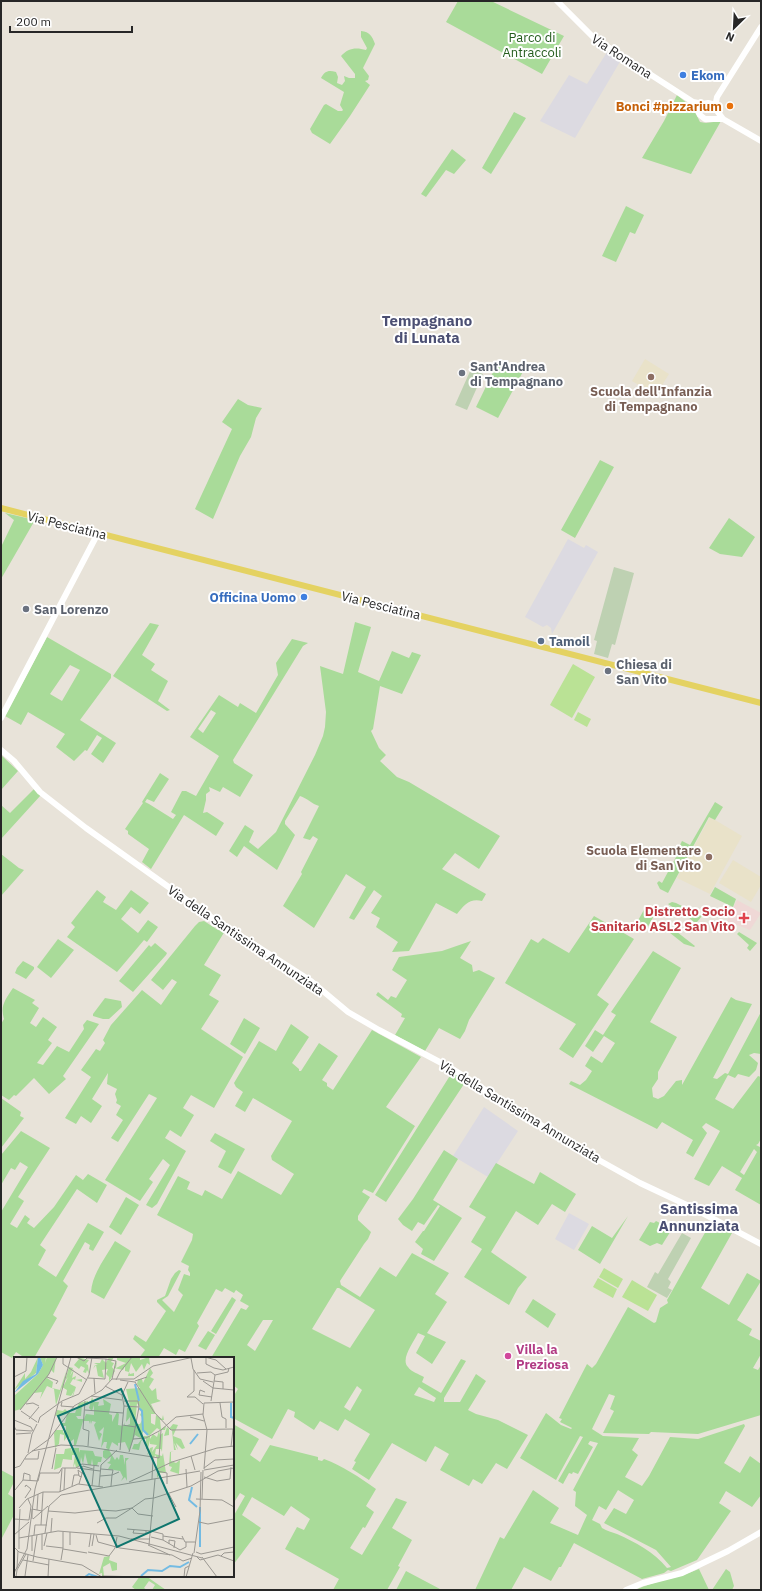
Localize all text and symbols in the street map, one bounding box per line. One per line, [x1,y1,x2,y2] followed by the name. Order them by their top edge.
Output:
[10,8,132,34] scale bar
[714,8,754,48] north arrow
[16,14,51,29] text: 200 m
[503,29,561,61] park label: Parco di Antraccoli
[723,29,736,45] text: N
[588,30,655,82] street label: Via Romana
[691,67,725,84] place label: Ekom
[678,70,688,80] marker: Ekom
[616,98,722,115] place label: Bonci #pizzarium
[725,101,735,111] marker: Bonci #pizzarium
[382,311,472,347] district label: Tempagnano di Lunata
[470,358,563,390] place label: Sant'Andrea di Tempagnano
[457,368,467,378] marker: Sant'Andrea di Tempagnano
[646,372,656,382] marker: Scuola dell'Infanzia di Tempagnano
[590,383,712,415] place label: Scuola dell'Infanzia di Tempagnano
[25,507,108,544] street label: Via Pesciatina
[339,587,422,624] street label: Via Pesciatina
[210,589,296,606] place label: Officina Uomo
[299,592,309,602] marker: Officina Uomo
[34,601,109,618] place label: San Lorenzo
[21,604,31,614] marker: San Lorenzo
[549,633,590,650] place label: Tamoil
[536,636,546,646] marker: Tamoil
[616,656,672,688] place label: Chiesa di San Vito
[603,666,613,676] marker: Chiesa di San Vito
[586,842,701,874] place label: Scuola Elementare di San Vito
[704,852,714,862] marker: Scuola Elementare di San Vito
[164,882,327,999] street label: Via della Santissima Annunziata
[591,903,735,935] place label: Distretto Socio Sanitario ASL2 San Vito
[738,912,750,924] marker: Distretto Socio Sanitario ASL2 San Vito
[436,1056,604,1166] street label: Via della Santissima Annunziata
[659,1199,740,1235] district label: Santissima Annunziata
[516,1341,569,1373] place label: Villa la Preziosa
[503,1351,513,1361] marker: Villa la Preziosa
[14,1357,234,1577] inset map

